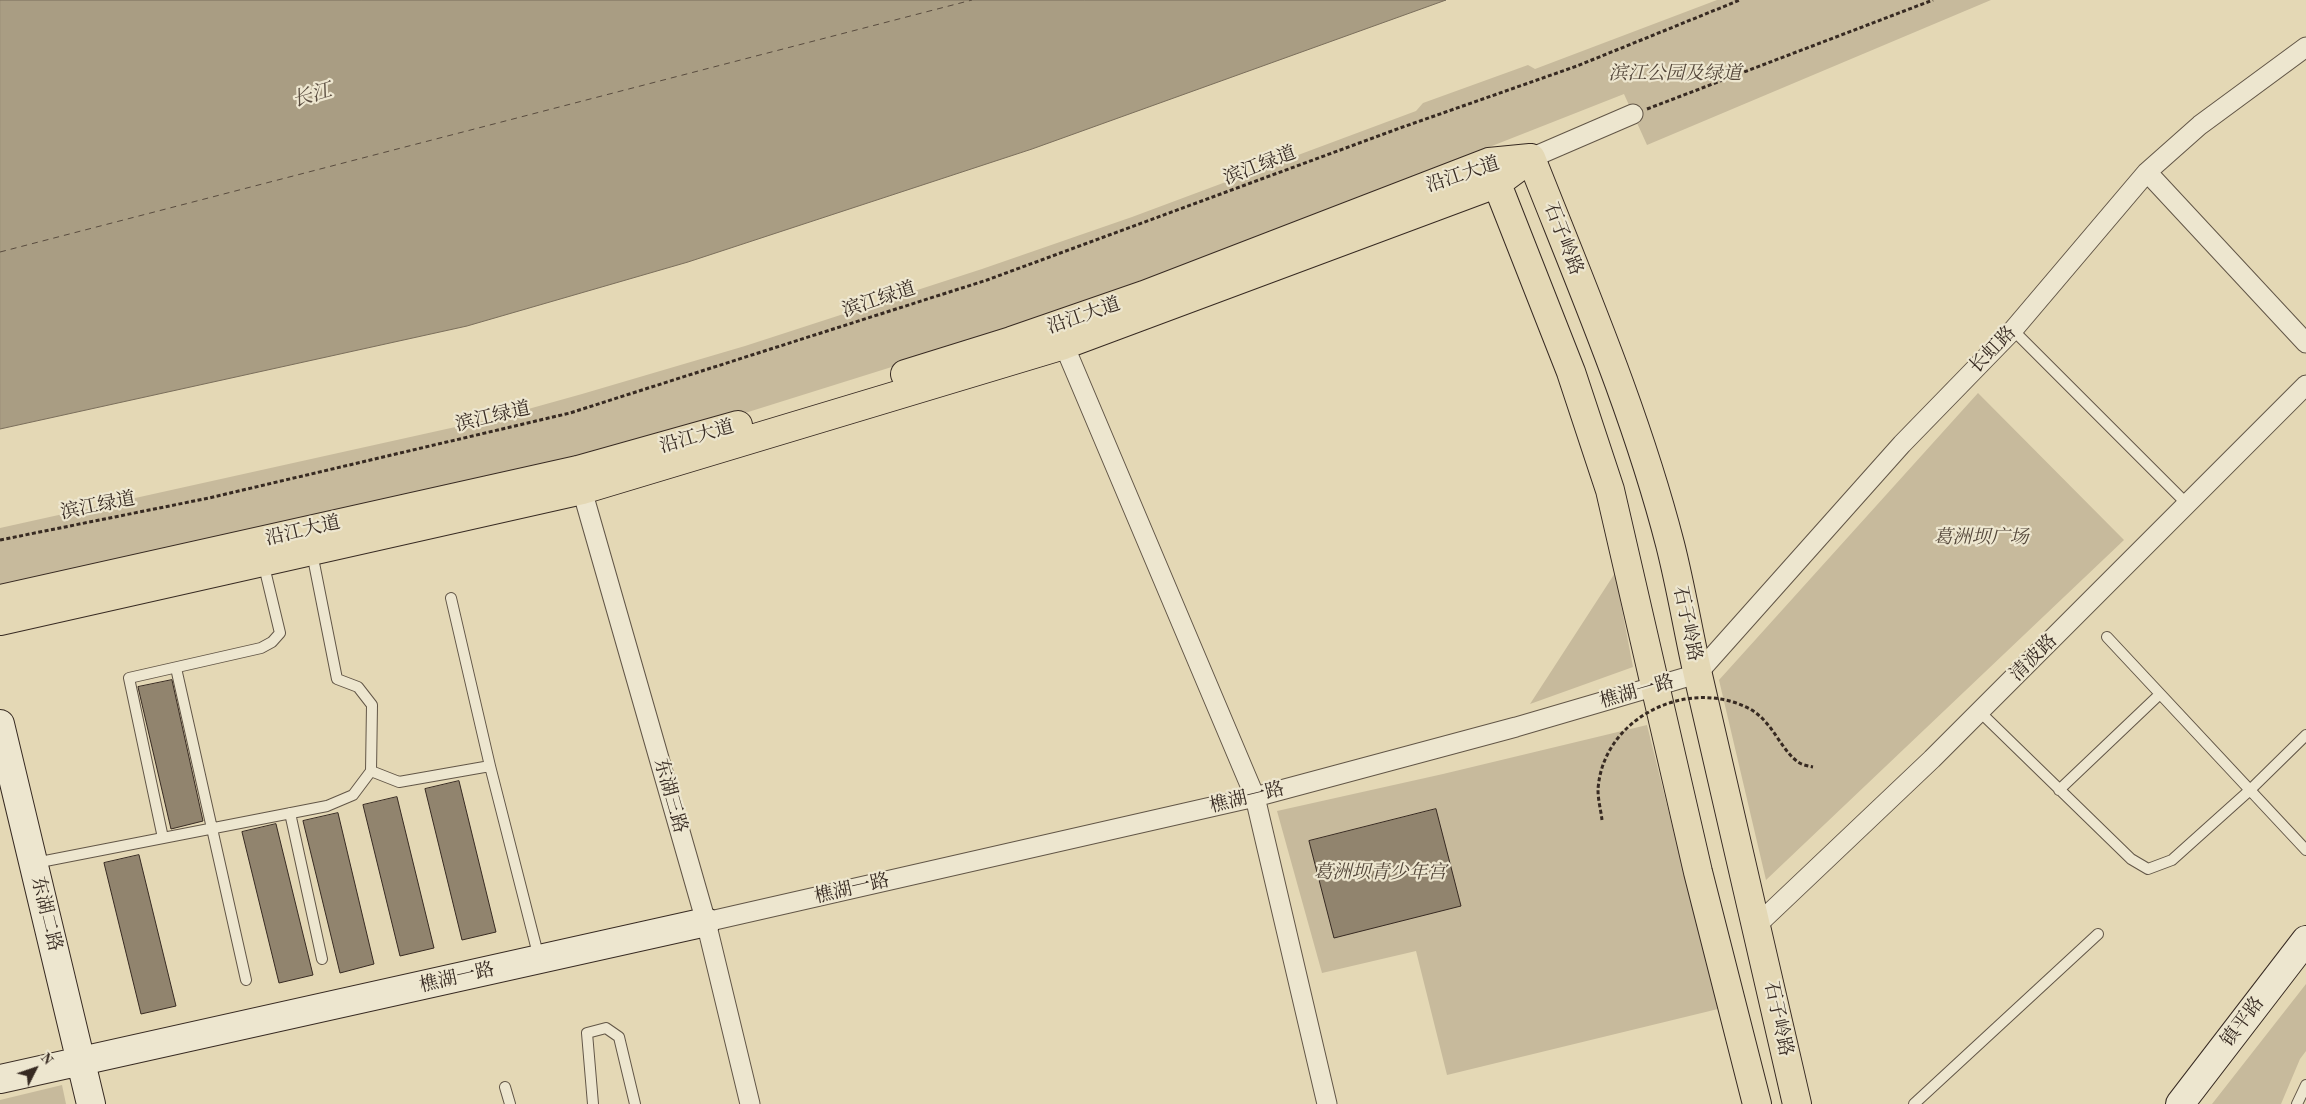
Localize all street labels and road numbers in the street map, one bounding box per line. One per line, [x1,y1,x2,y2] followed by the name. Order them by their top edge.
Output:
[1220,142,1300,190] street label: 滨江绿道
[1423,152,1503,198] street label: 沿江大道
[1539,199,1587,279] street label: 石子岭路
[839,277,919,323] street label: 滨江绿道
[1044,293,1124,339] street label: 沿江大道
[1965,322,2021,378] street label: 长虹路
[453,397,533,437] street label: 滨江绿道
[657,416,737,458] street label: 沿江大道
[59,488,137,524] street label: 滨江绿道
[263,511,343,551] street label: 沿江大道
[1668,584,1706,664] street label: 石子岭路
[2006,630,2062,686] street label: 清波路
[1597,671,1677,713] street label: 樵湖一路
[649,756,691,836] street label: 东湖三路
[1207,778,1287,818] street label: 樵湖一路
[812,869,892,909] street label: 樵湖一路
[26,874,66,954] street label: 东湖二路
[417,958,497,998] street label: 樵湖一路
[1759,979,1797,1059] street label: 石子岭路
[2217,992,2269,1052] street label: 镇平路

